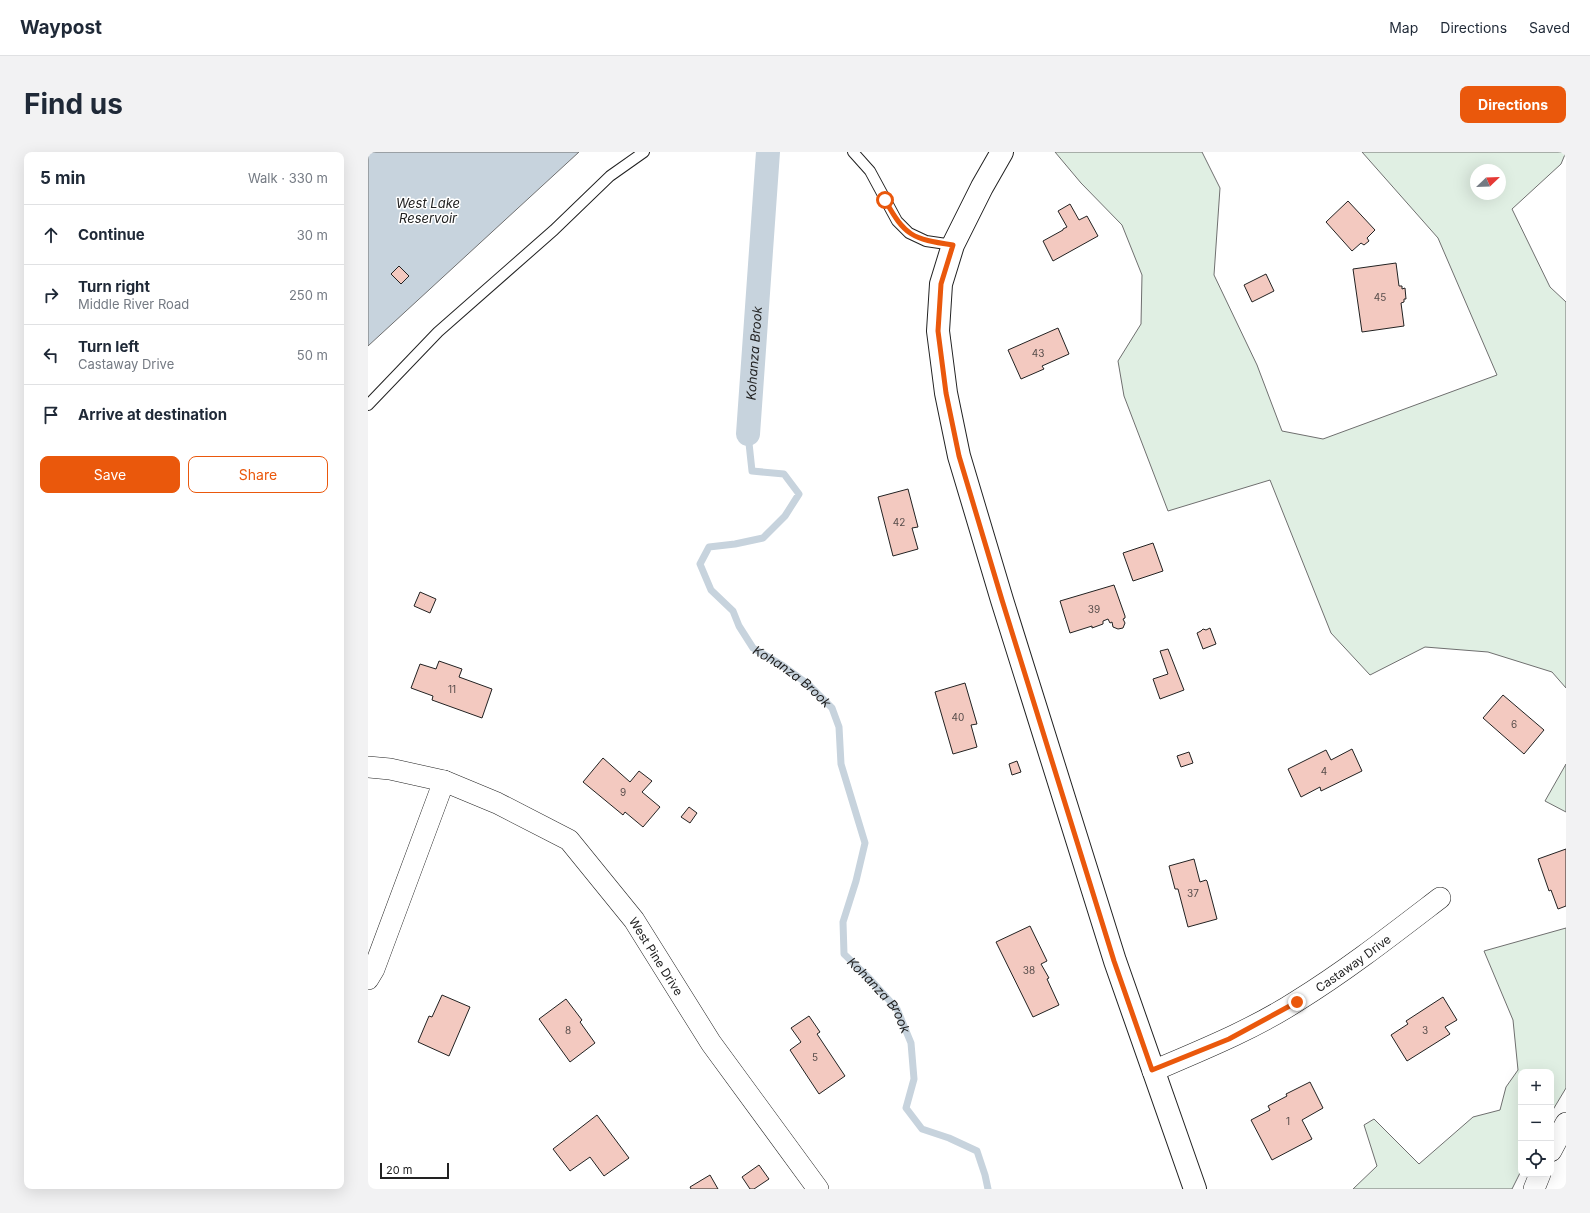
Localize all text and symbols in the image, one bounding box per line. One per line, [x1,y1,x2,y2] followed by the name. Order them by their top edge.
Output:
[20,16,102,39] text: Waypost
[1389,19,1418,36] text: Map
[1440,19,1507,36] text: Directions
[1529,19,1570,36] text: Saved
[1460,86,1566,123] button: Directions
[24,87,123,121] text: Find us
[1470,164,1506,200] north arrow
[40,168,86,188] text: 5 min
[248,170,328,186] text: Walk · 330 m
[876,191,894,209] route start
[396,195,460,226] water label: West Lake Reservoir
[40,224,62,246] icon: ahead
[78,225,145,244] text: Continue
[297,227,328,243] text: 30 m
[78,277,150,296] text: Turn right
[40,284,62,306] icon: right
[289,287,328,303] text: 250 m
[1374,291,1386,303] house number: 45
[78,296,189,312] text: Middle River Road
[742,305,765,401] water label: Kohanza Brook
[78,337,139,356] text: Turn left
[40,344,62,366] icon: left
[297,347,328,363] text: 50 m
[1032,347,1044,359] house number: 43
[78,356,174,372] text: Castaway Drive
[40,404,62,426] icon: arrive
[78,405,227,424] text: Arrive at destination
[40,456,180,493] button: Save
[188,456,328,493] button: Share
[893,516,905,528] house number: 42
[1088,603,1100,615] house number: 39
[750,642,835,711] water label: Kohanza Brook
[448,683,456,695] house number: 11
[952,711,964,723] house number: 40
[1511,718,1517,730] house number: 6
[1321,765,1327,777] house number: 4
[620,786,626,798] house number: 9
[1187,887,1199,899] house number: 37
[626,914,687,998] street label: West Pine Drive
[1312,931,1393,995] street label: Castaway Drive
[844,954,914,1036] water label: Kohanza Brook
[1023,964,1035,976] house number: 38
[1288,993,1306,1011] route end
[565,1024,571,1036] house number: 8
[1422,1024,1428,1036] house number: 3
[812,1051,818,1063] house number: 5
[1518,1069,1554,1177] map controls
[1518,1069,1554,1105] button: +
[1518,1105,1554,1141] button: −
[1286,1115,1290,1127] house number: 1
[1518,1141,1554,1177] button: locate
[380,1161,449,1180] scale bar
[386,1163,412,1177] text: 20 m

